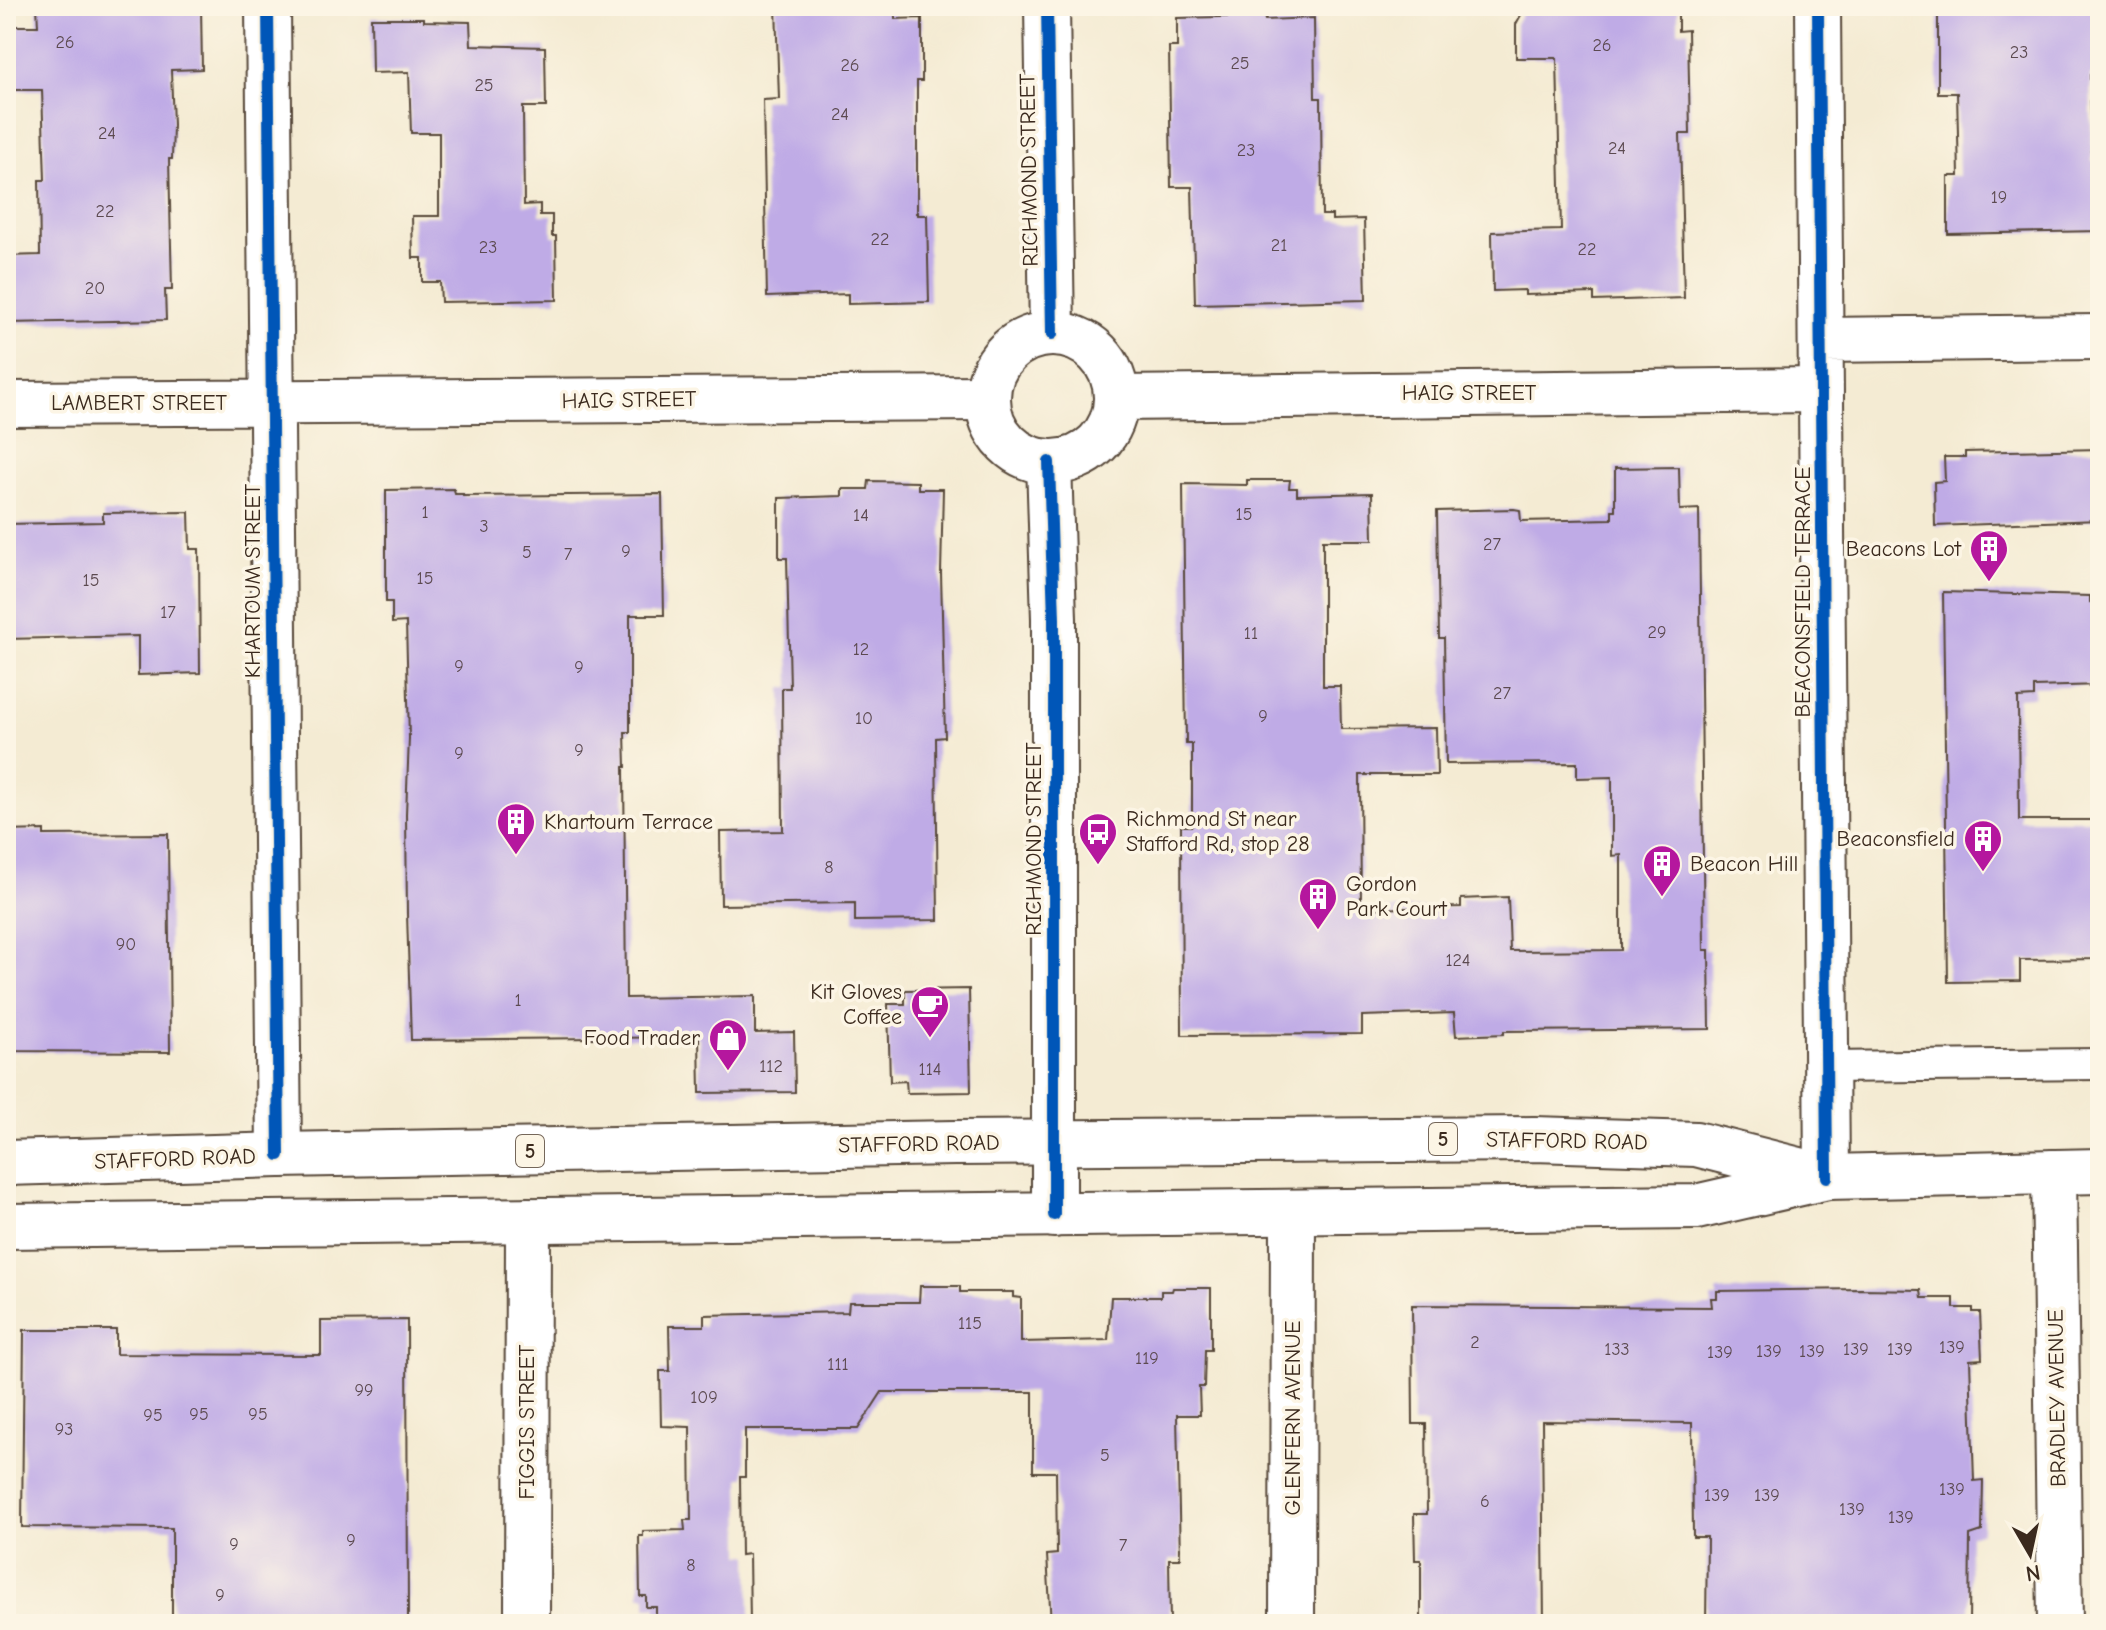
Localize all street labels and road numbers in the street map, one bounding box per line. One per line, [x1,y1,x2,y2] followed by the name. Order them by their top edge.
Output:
[1014,73,1044,267] street label: RICHMOND STREET
[1402,380,1537,406] street label: HAIG STREET
[562,386,697,414] street label: HAIG STREET
[51,390,227,416] street label: LAMBERT STREET
[1790,466,1816,718] street label: BEACONSFIELD TERRACE
[240,483,266,678] street label: KHARTOUM STREET
[1021,742,1047,936] street label: RICHMOND STREET
[1429,1123,1457,1155] road number: 5
[1486,1127,1648,1155] street label: STAFFORD ROAD
[838,1130,1000,1158] street label: STAFFORD ROAD
[516,1135,544,1167] road number: 5
[94,1143,256,1175] street label: STAFFORD ROAD
[2042,1309,2072,1487] street label: BRADLEY AVENUE
[1280,1320,1306,1516] street label: GLENFERN AVENUE
[514,1344,540,1500] street label: FIGGIS STREET

